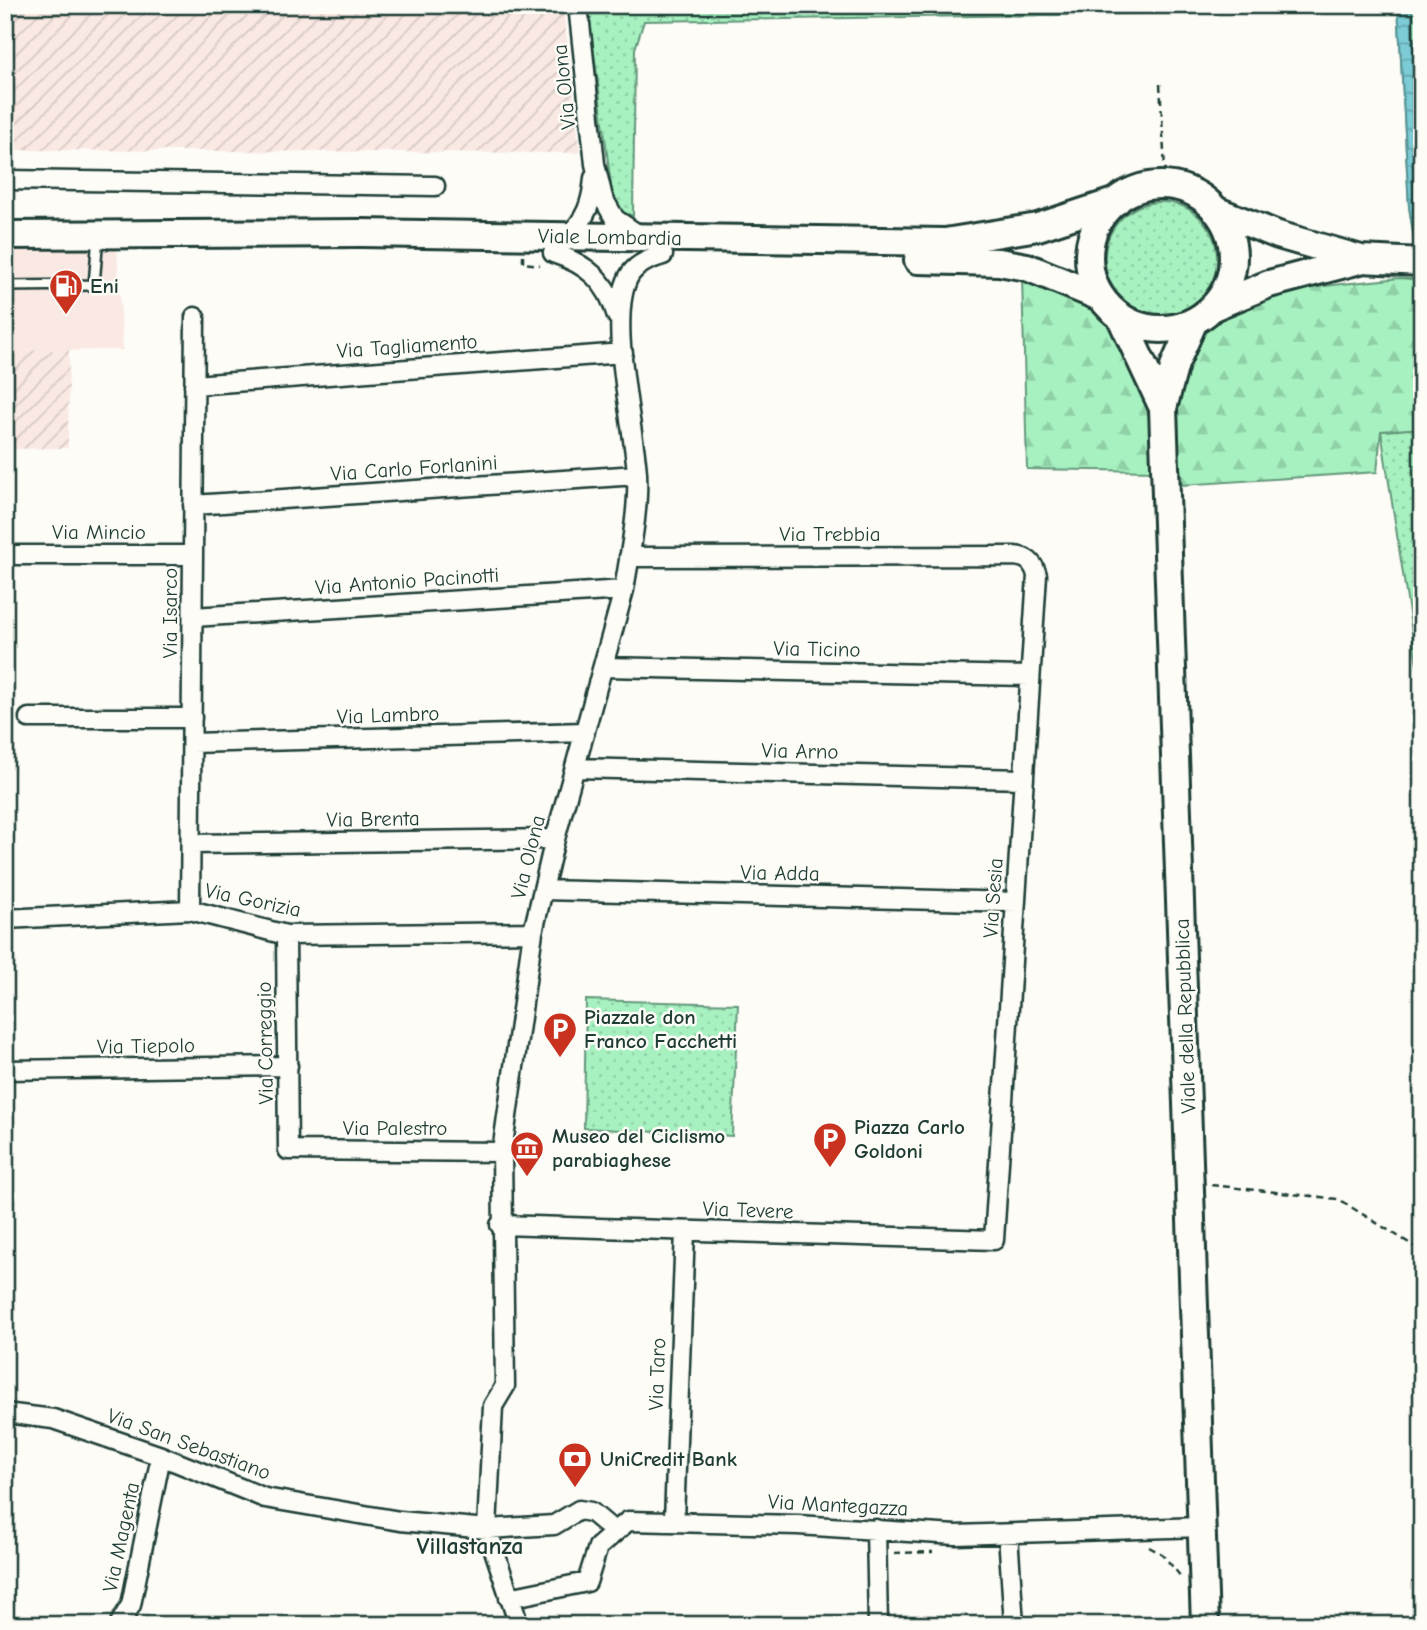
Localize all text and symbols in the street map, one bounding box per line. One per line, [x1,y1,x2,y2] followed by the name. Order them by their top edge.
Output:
[548,43,580,131] street label: Via Olona
[538,224,682,250] street label: Viale Lombardia
[47,267,85,316] fuel station icon: Eni
[90,274,119,298] place label: Eni
[336,329,478,363] street label: Via Tagliamento
[330,450,498,486] street label: Via Carlo Forlanini
[52,520,146,544] street label: Via Mincio
[779,522,881,546] street label: Via Trebbia
[314,563,500,599] street label: Via Antonio Pacinotti
[158,568,182,658] street label: Via Isarco
[773,636,861,662] street label: Via Ticino
[336,701,440,729] street label: Via Lambro
[761,738,839,764] street label: Via Arno
[326,806,420,832] street label: Via Brenta
[506,813,550,901] street label: Via Olona
[978,857,1008,939] street label: Via Sesia
[740,860,820,886] street label: Via Adda
[203,878,303,922] street label: Via Gorizia
[1170,918,1200,1114] street label: Viale della Repubblica
[252,981,278,1105] street label: Via Correggio
[584,1005,737,1053] place label: Piazzale don Franco Facchetti
[541,1010,579,1059] parking icon: Piazzale don Franco Facchetti
[97,1033,195,1059] street label: Via Tiepolo
[854,1115,965,1163] place label: Piazza Carlo Goldoni
[343,1116,447,1140] street label: Via Palestro
[811,1120,849,1169] parking icon: Piazza Carlo Goldoni
[552,1124,725,1172] place label: Museo del Ciclismo parabiaghese
[508,1129,546,1178] museum icon: Museo del Ciclismo parabiaghese
[702,1196,794,1224] street label: Via Tevere
[644,1337,670,1411] street label: Via Taro
[104,1403,274,1485] street label: Via San Sebastiano
[556,1440,594,1489] bank icon: UniCredit Bank
[600,1447,738,1471] place label: UniCredit Bank
[98,1480,144,1594] street label: Via Magenta
[767,1489,909,1521] street label: Via Mantegazza
[416,1532,524,1560] district label: Villastanza

